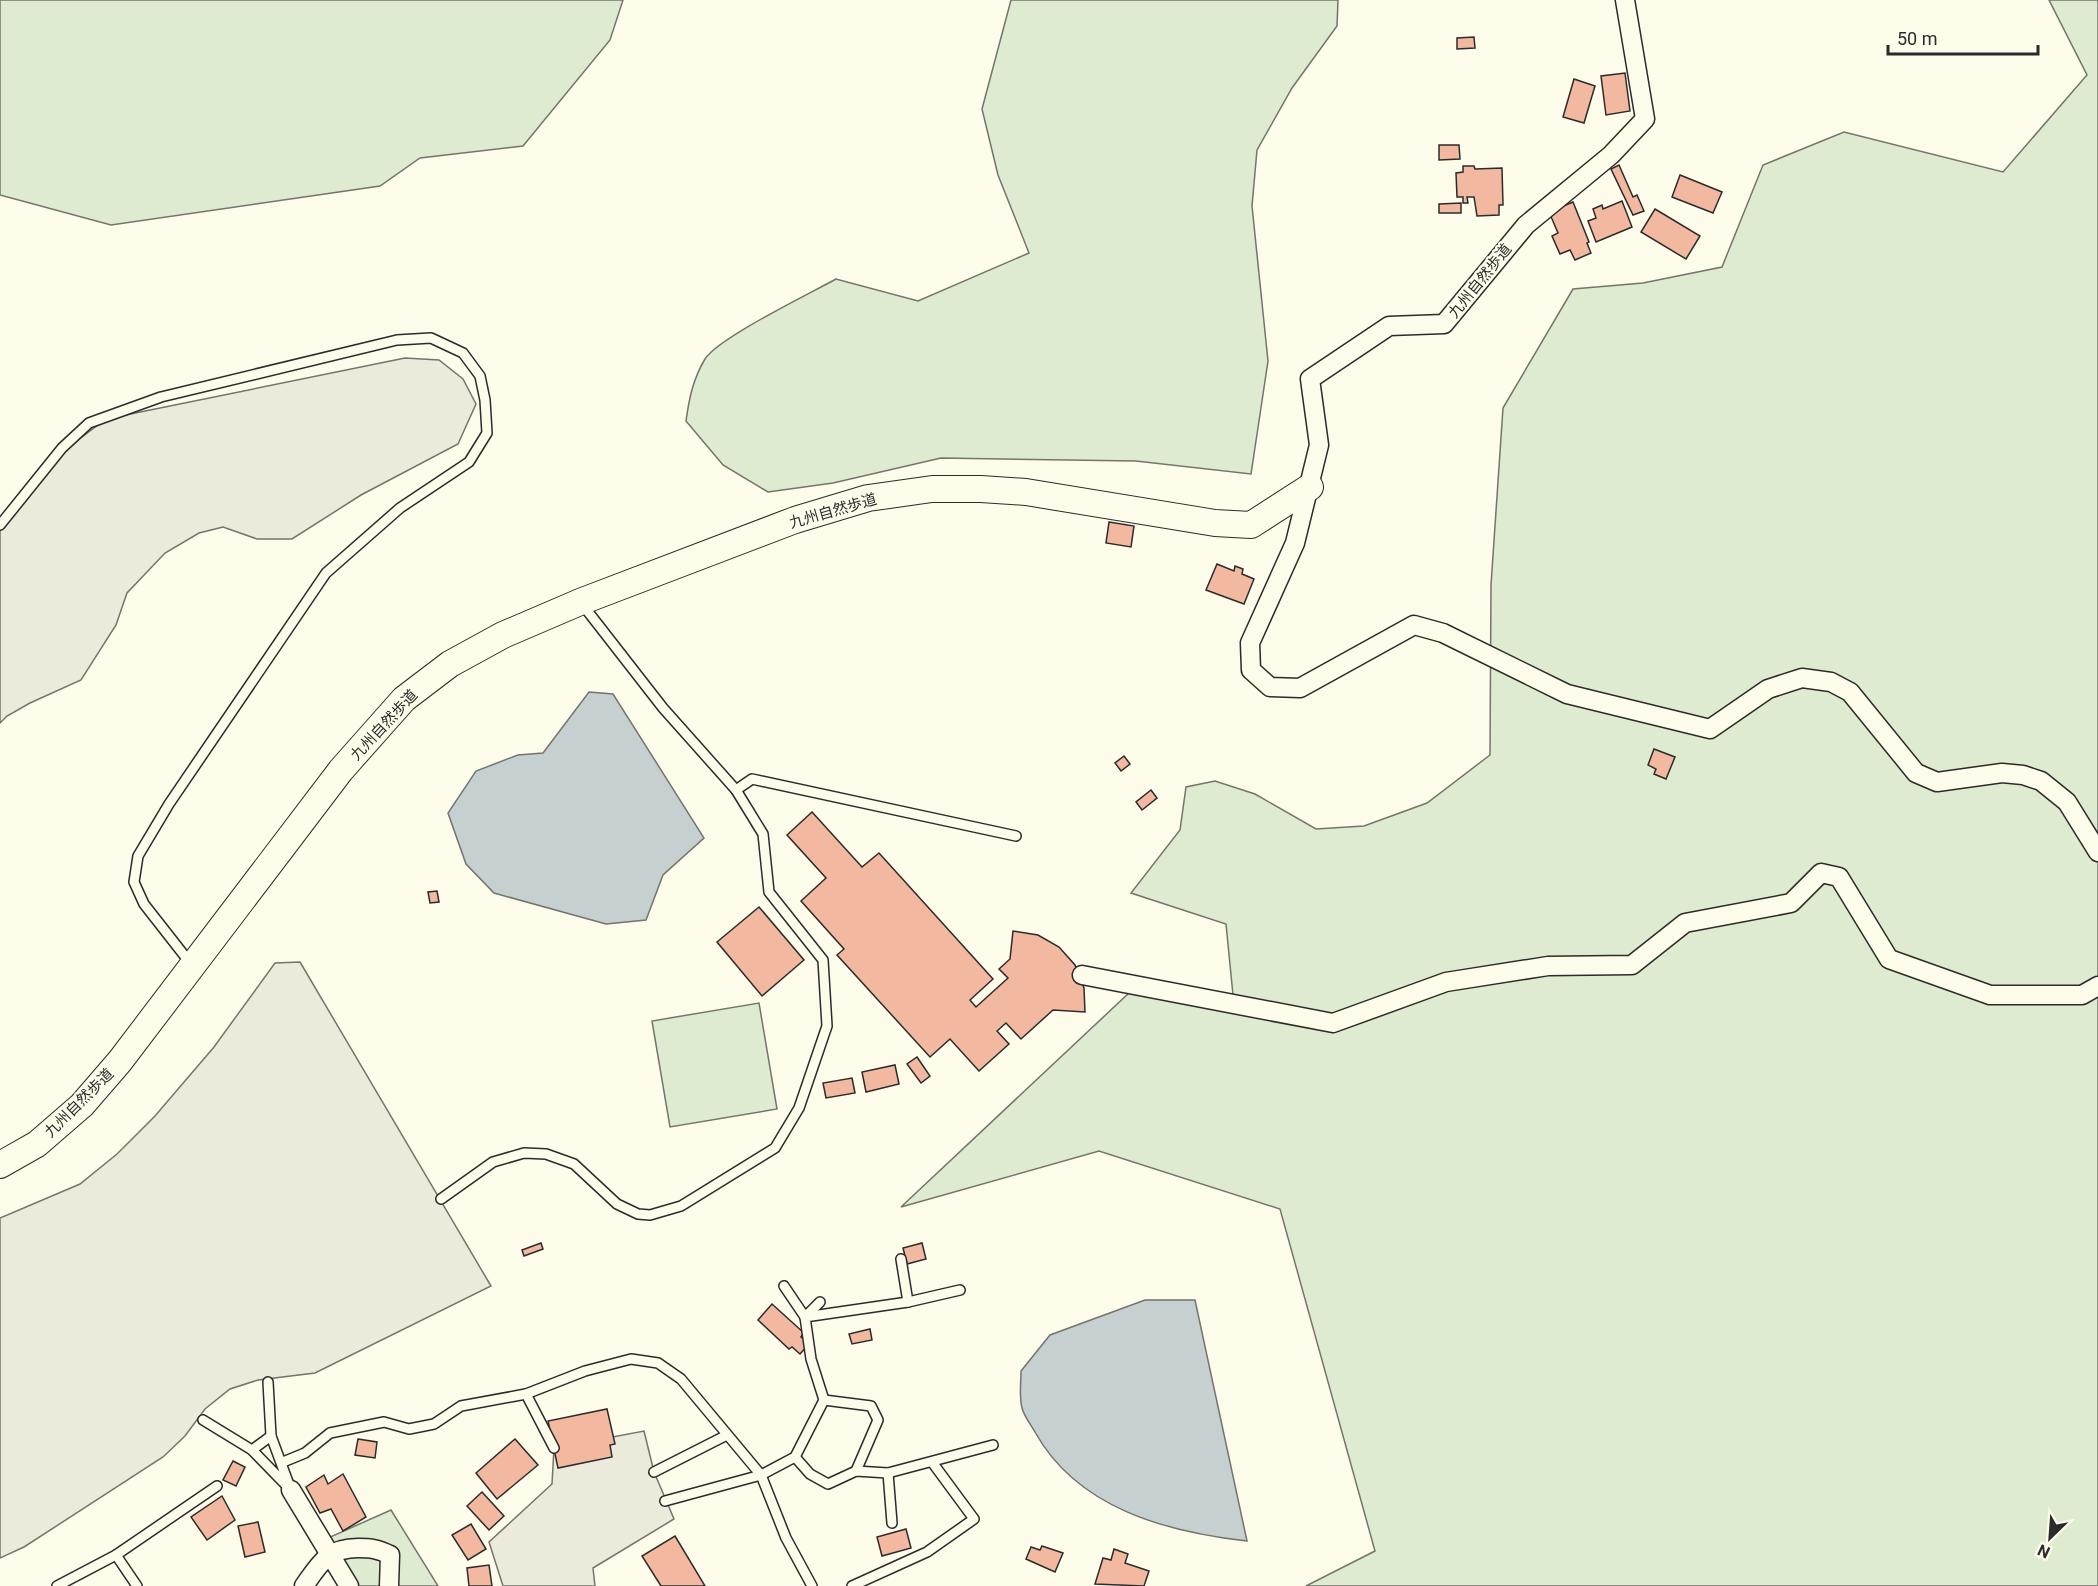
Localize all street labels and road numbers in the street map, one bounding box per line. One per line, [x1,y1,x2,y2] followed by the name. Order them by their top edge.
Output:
[1445,240,1515,322] street label: 九州自然歩道
[787,490,879,532] street label: 九州自然歩道
[347,686,421,764] street label: 九州自然歩道
[41,1065,117,1141] street label: 九州自然歩道

